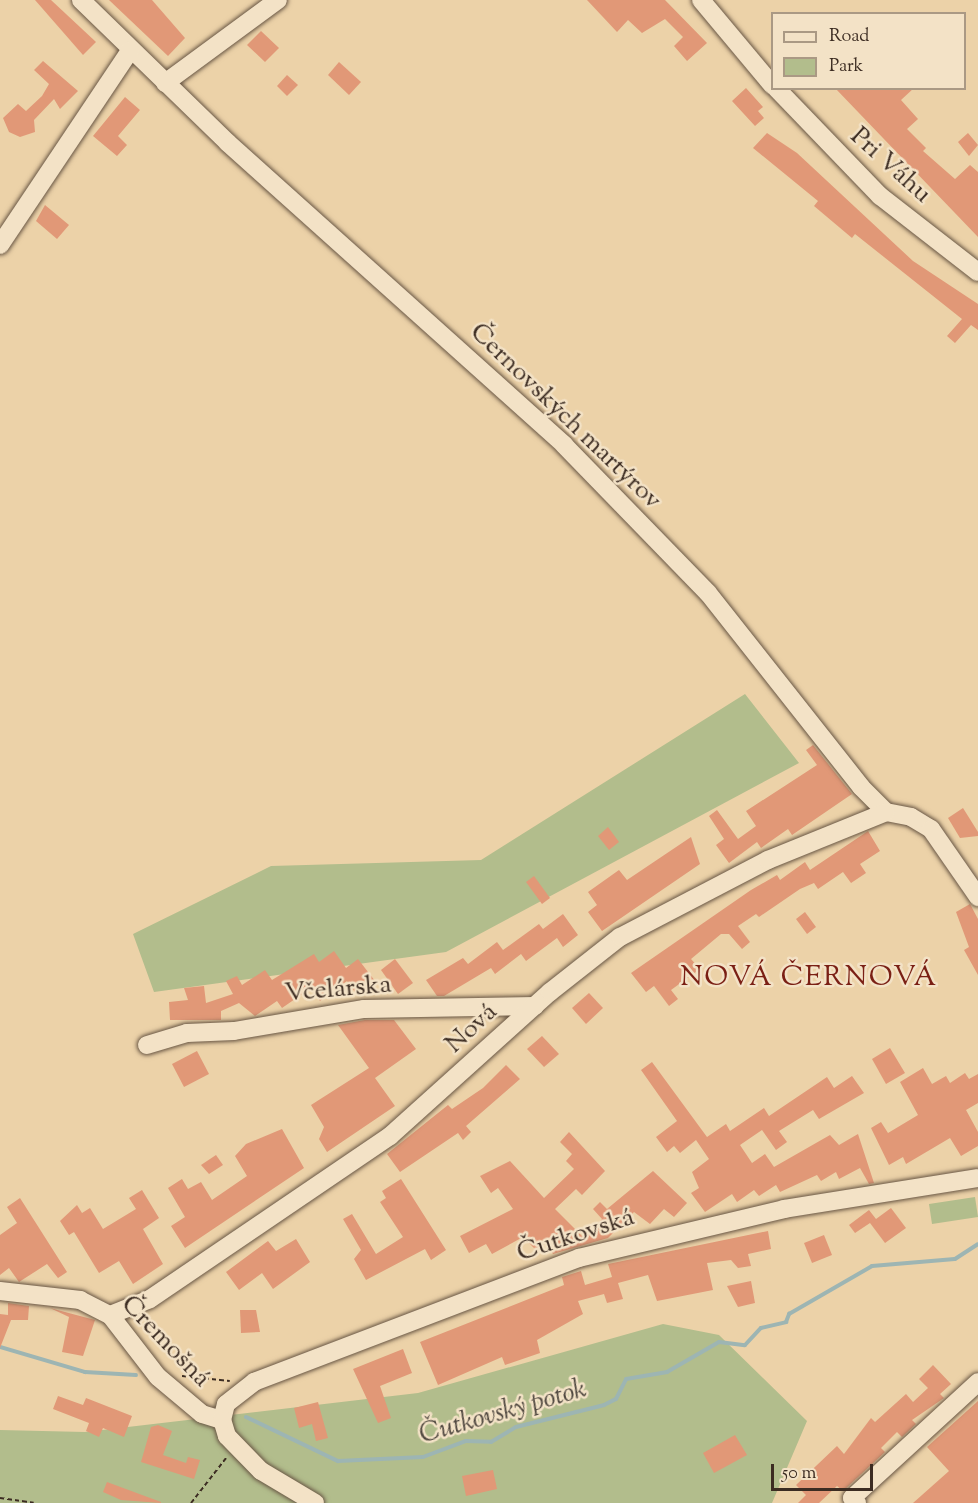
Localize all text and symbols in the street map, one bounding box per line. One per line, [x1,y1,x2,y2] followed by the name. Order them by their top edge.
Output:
[771,12,966,90] legend
[829,24,869,50] text: Road
[829,54,863,80] text: Park
[843,121,937,211] street label: Pri Váhu
[463,317,667,517] street label: Černovských martýrov
[680,961,938,995] district label: NOVÁ ČERNOVÁ
[283,970,393,1010] street label: Včelárska
[440,997,504,1061] street label: Nová
[513,1202,639,1270] street label: Čutkovská
[114,1290,216,1394] street label: Čremošná
[416,1374,590,1452] water label: Čutkovský potok
[774,1452,876,1490] scale bar
[782,1461,816,1487] text: 50 m

